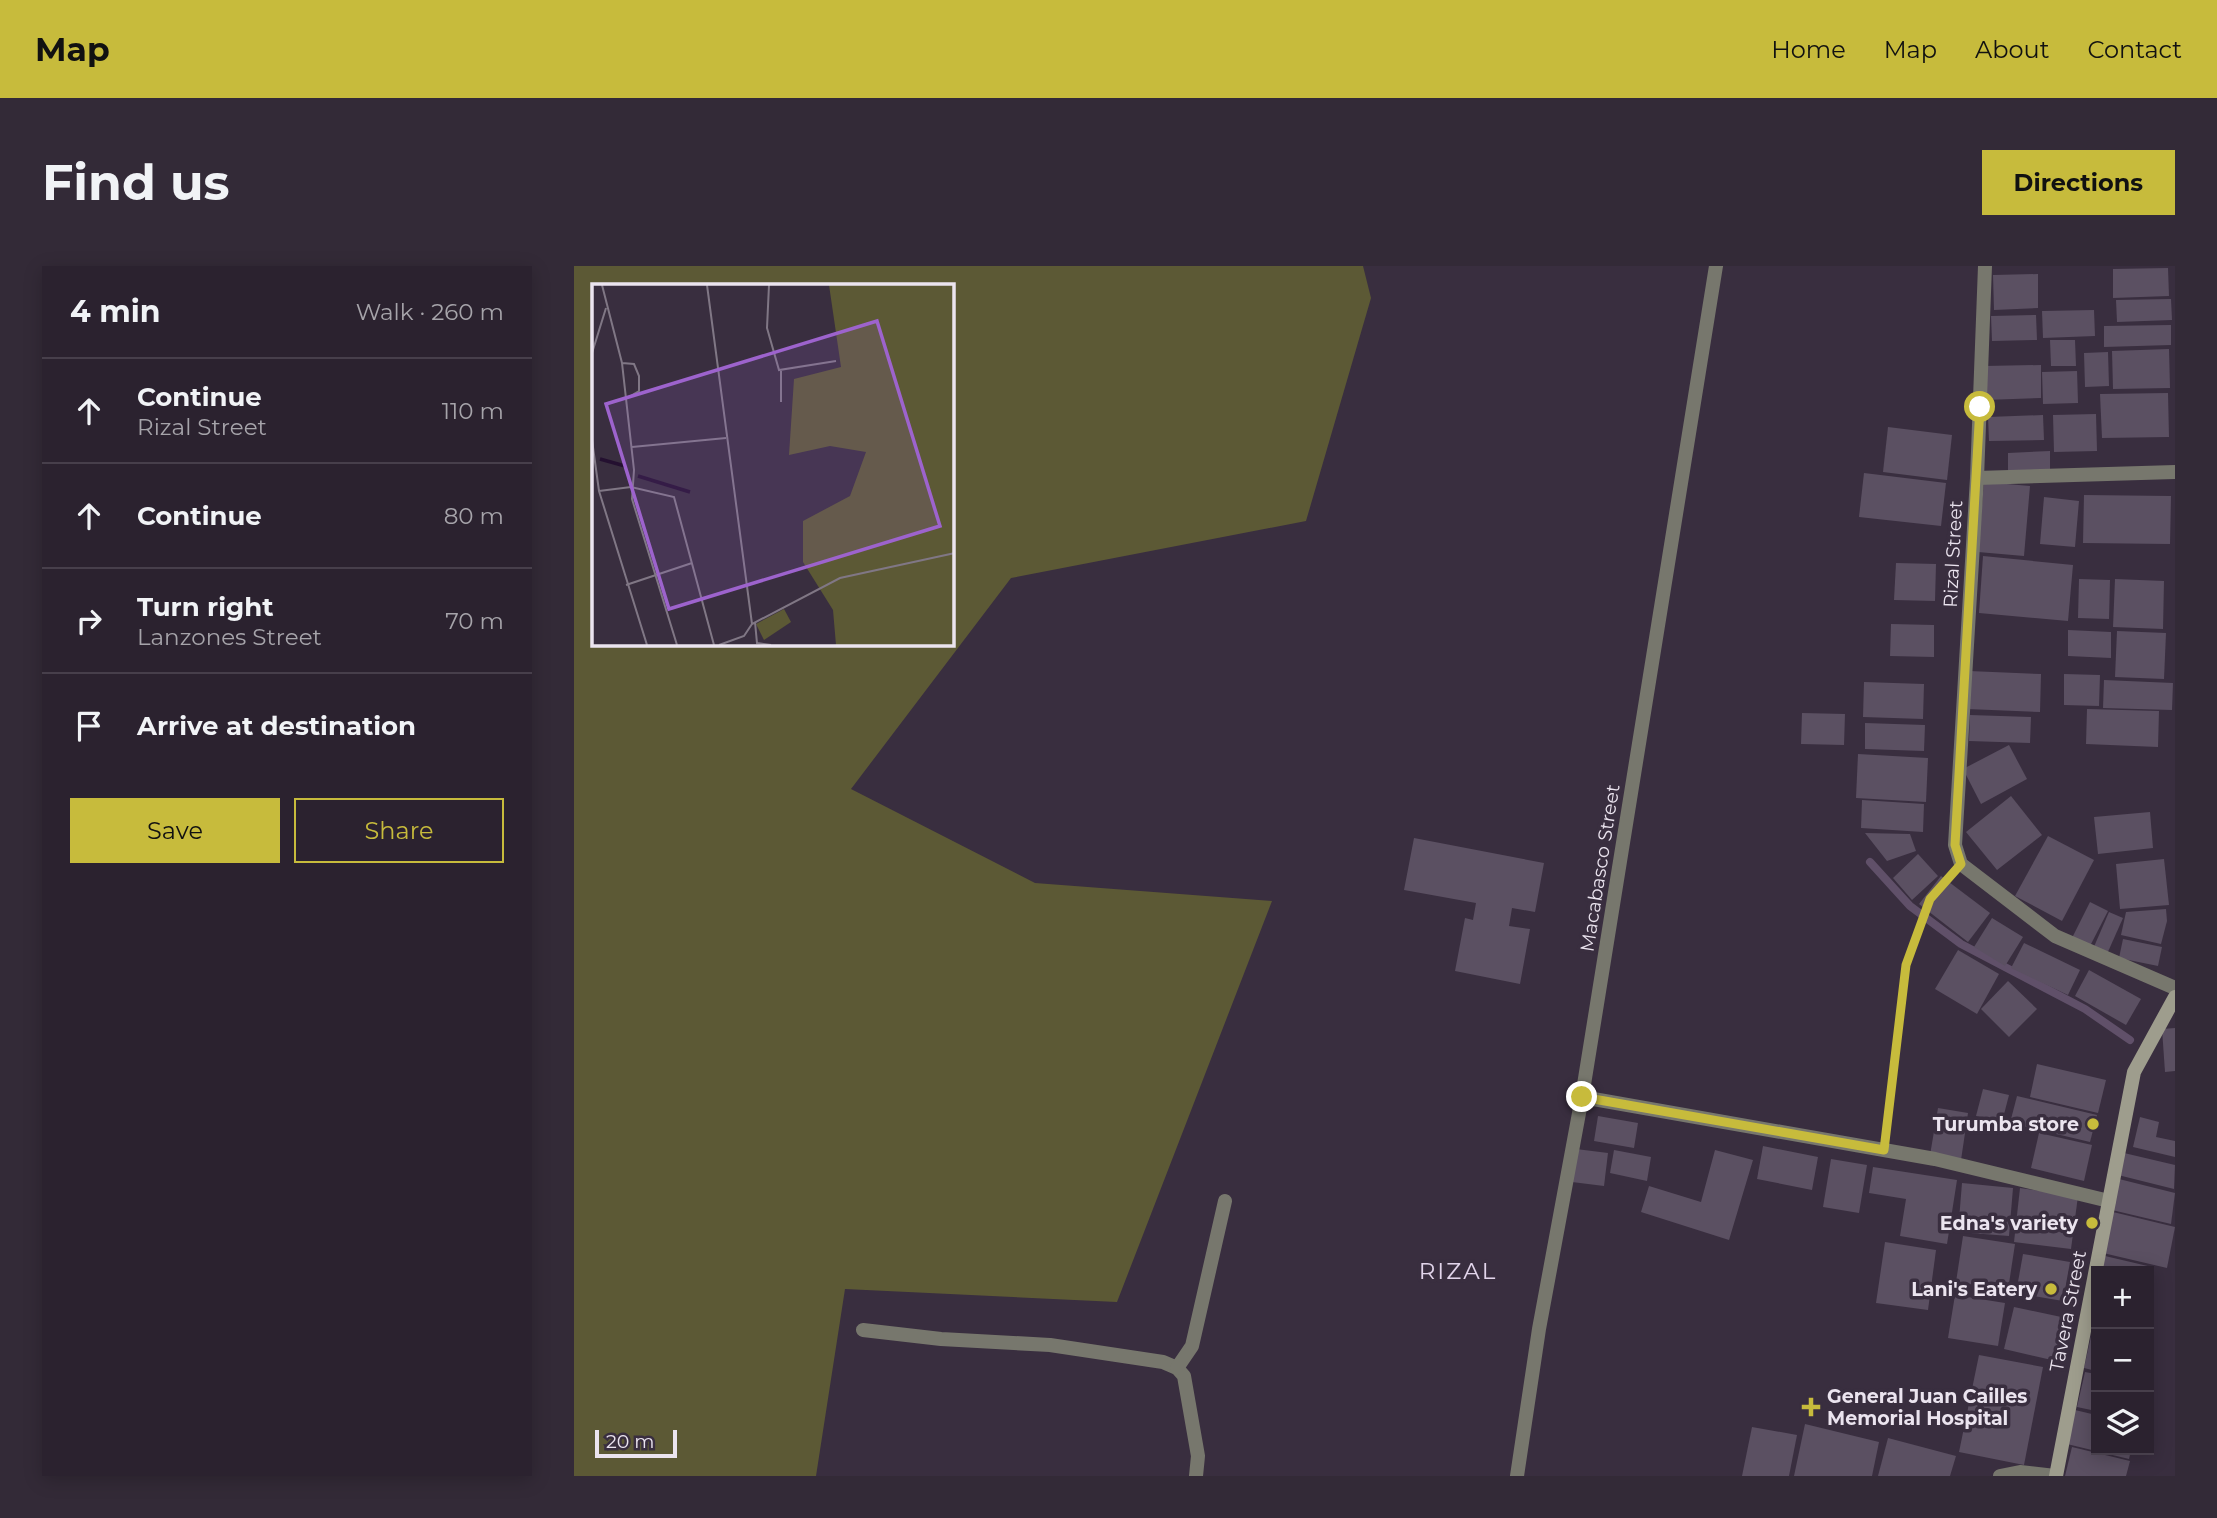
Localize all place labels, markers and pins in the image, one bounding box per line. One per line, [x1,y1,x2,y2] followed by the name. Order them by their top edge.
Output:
[1933,1113,2079,1136] place label: Turumba store
[2085,1116,2101,1132] marker: Turumba store
[1940,1212,2079,1235] place label: Edna's variety
[2084,1215,2100,1231] marker: Edna's variety
[1911,1278,2038,1301] place label: Lani's Eatery
[2043,1281,2059,1297] marker: Lani's Eatery
[1827,1385,2027,1430] place label: General Juan Cailles Memorial Hospital
[1801,1397,1821,1417] marker: General Juan Cailles Memorial Hospital

